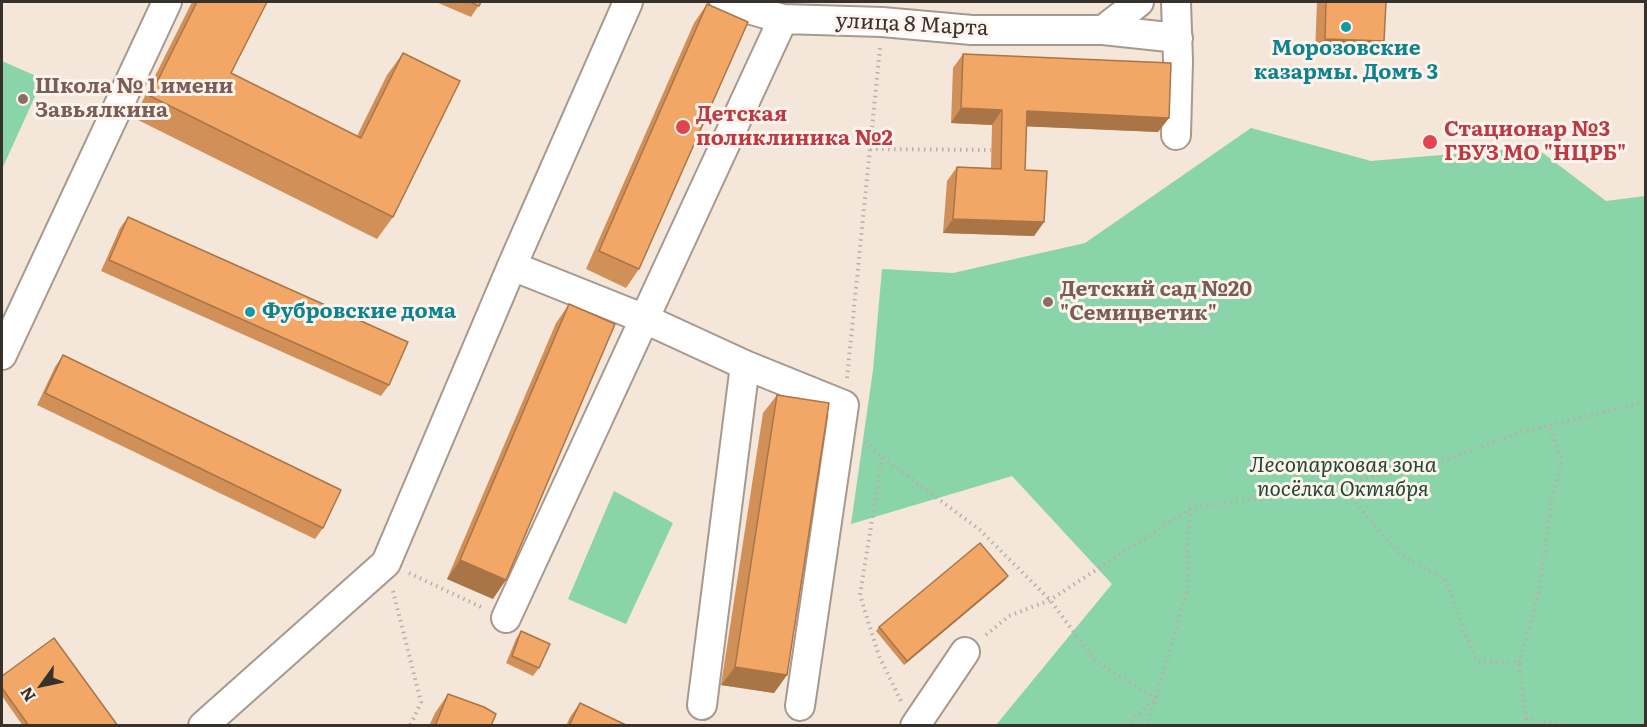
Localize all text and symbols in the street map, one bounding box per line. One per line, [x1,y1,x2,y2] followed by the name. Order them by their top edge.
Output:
[835,8,989,42] street label: улица 8 Марта
[1339,20,1353,34] marker: Морозовские казармы. Домъ 3
[1254,36,1438,86] place label: Морозовские казармы. Домъ 3
[35,74,233,124] place label: Школа № 1 имени Завьялкина
[16,92,30,106] marker: Школа № 1 имени Завьялкина
[696,102,893,152] place label: Детская поликлиника №2
[1444,117,1626,167] place label: Стационар №3 ГБУЗ МО "НЦРБ"
[674,118,692,136] marker: Детская поликлиника №2
[1421,133,1439,151] marker: Стационар №3 ГБУЗ МО "НЦРБ"
[1060,277,1252,327] place label: Детский сад №20 "Семицветик"
[1041,295,1055,309] marker: Детский сад №20 "Семицветик"
[262,299,456,325] place label: Фубровские дома
[243,305,257,319] marker: Фубровские дома
[1249,453,1437,503] park label: Лесопарковая зона посёлка Октября
[12,655,72,715] north arrow
[13,683,41,707] text: N

